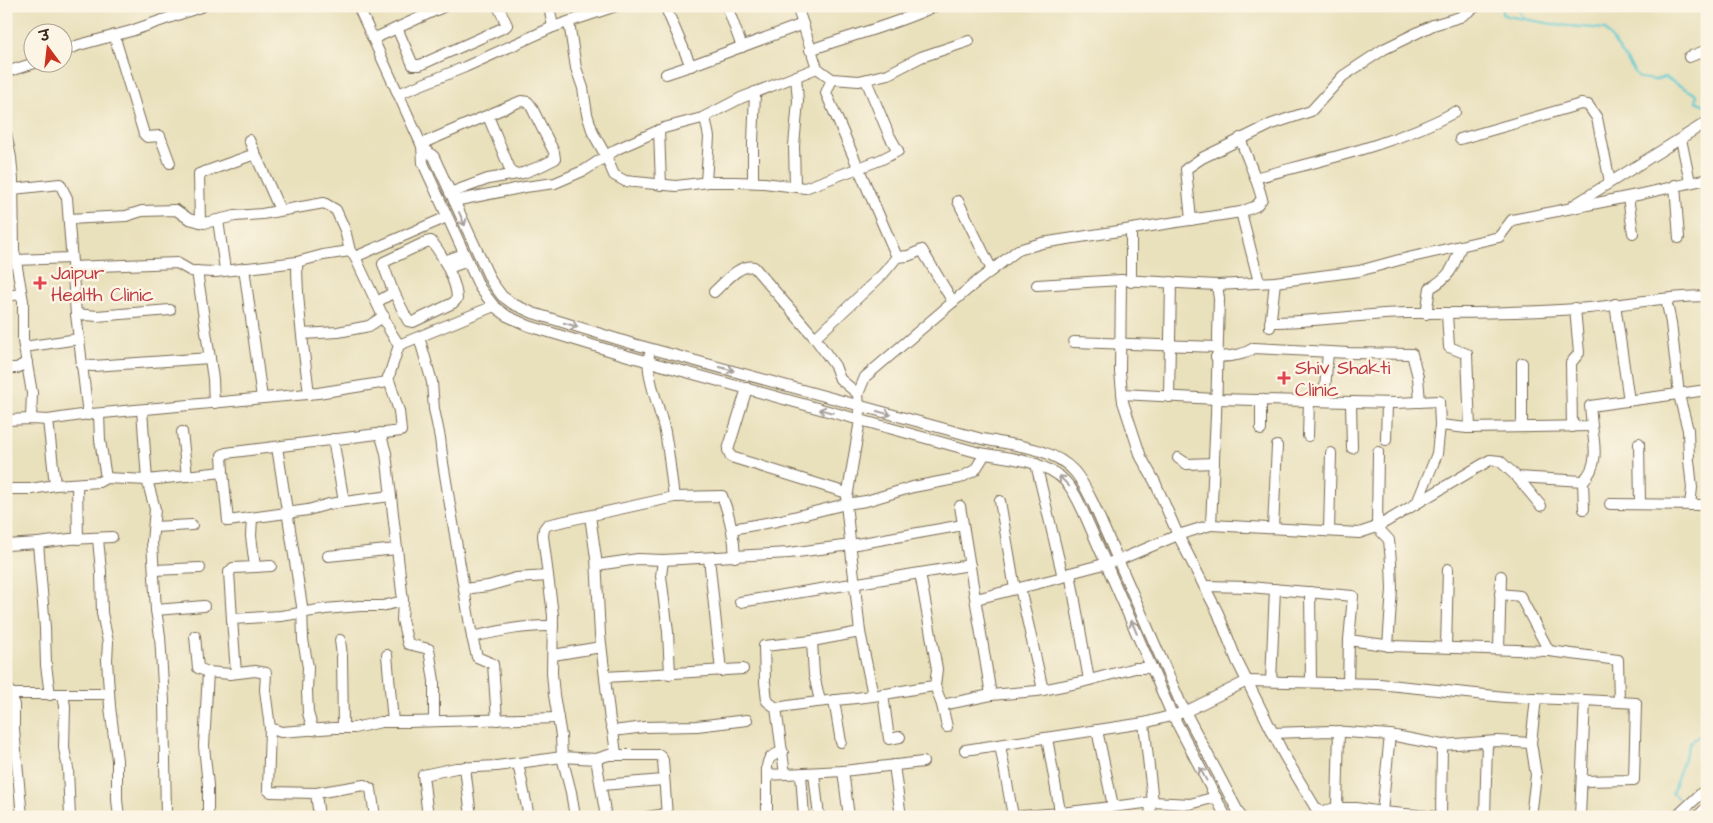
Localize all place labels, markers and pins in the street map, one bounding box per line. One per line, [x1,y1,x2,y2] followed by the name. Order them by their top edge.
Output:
[51,260,154,309] place label: Jaipur Health Clinic
[33,276,47,290] marker: Jaipur Health Clinic
[1295,355,1391,404] place label: Shiv Shakti Clinic
[1277,371,1291,385] marker: Shiv Shakti Clinic

